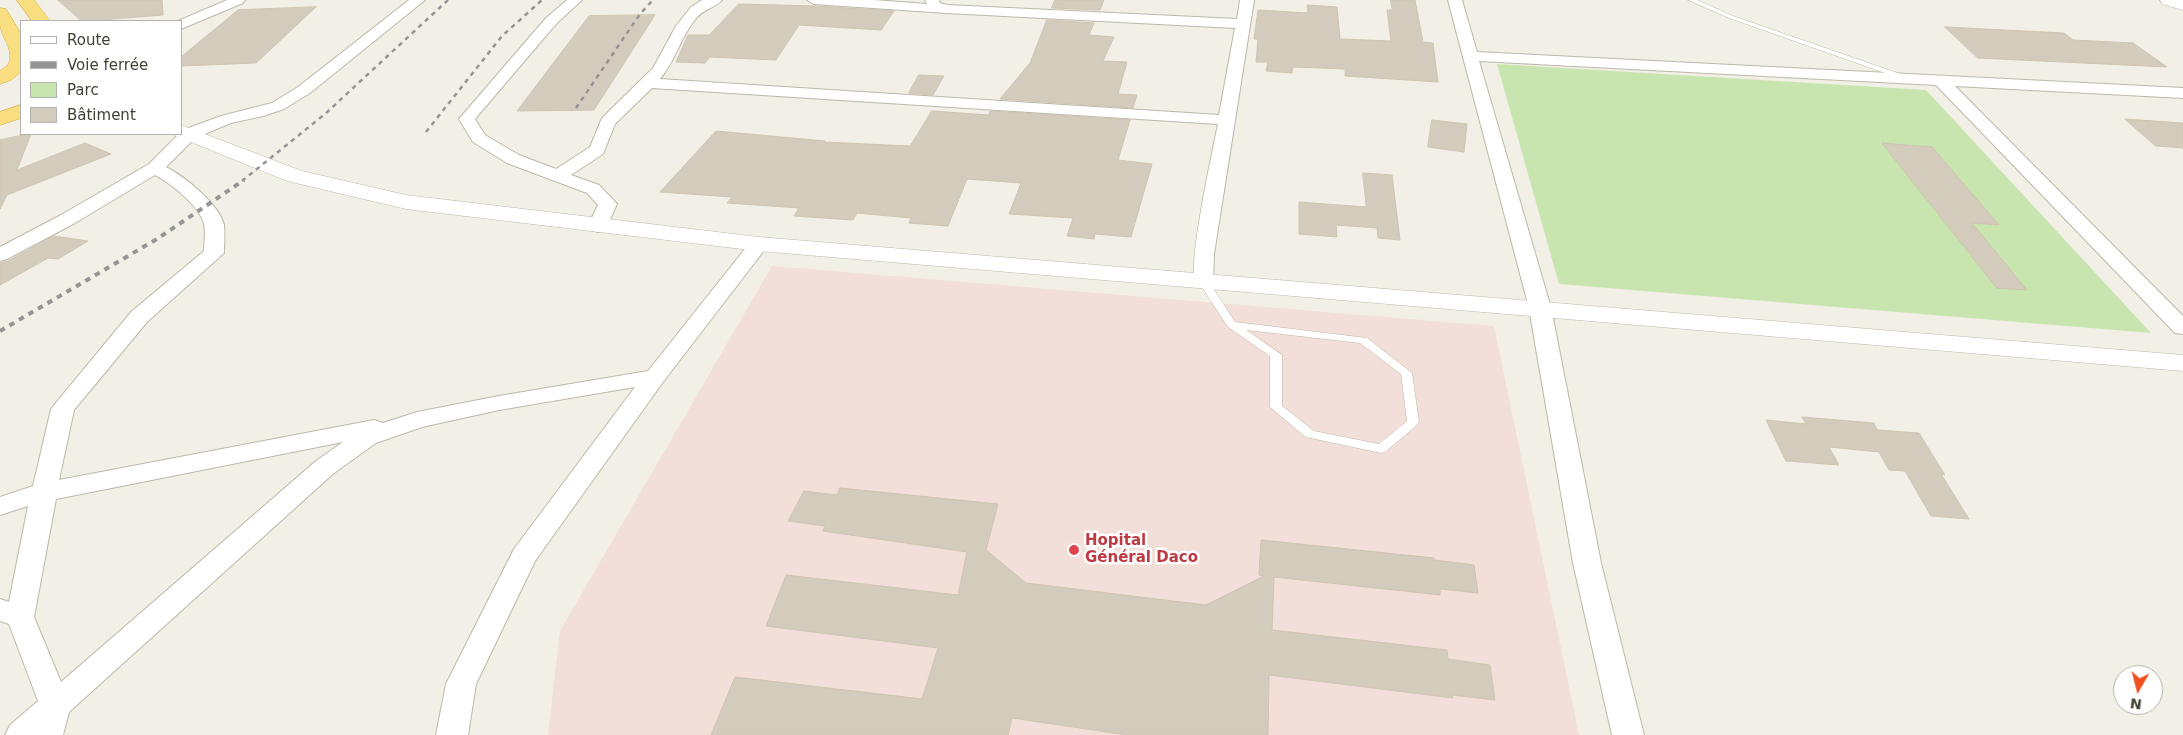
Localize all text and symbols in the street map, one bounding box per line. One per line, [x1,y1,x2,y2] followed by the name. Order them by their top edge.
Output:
[20,20,182,135] legend
[67,31,111,49] text: Route
[67,56,148,74] text: Voie ferrée
[67,81,99,99] text: Parc
[67,106,136,124] text: Bâtiment
[1085,532,1198,567] place label: Hopital Général Daco
[1067,543,1081,557] marker: Hopital Général Daco
[2113,665,2163,715] north arrow
[2129,695,2143,713] text: N

